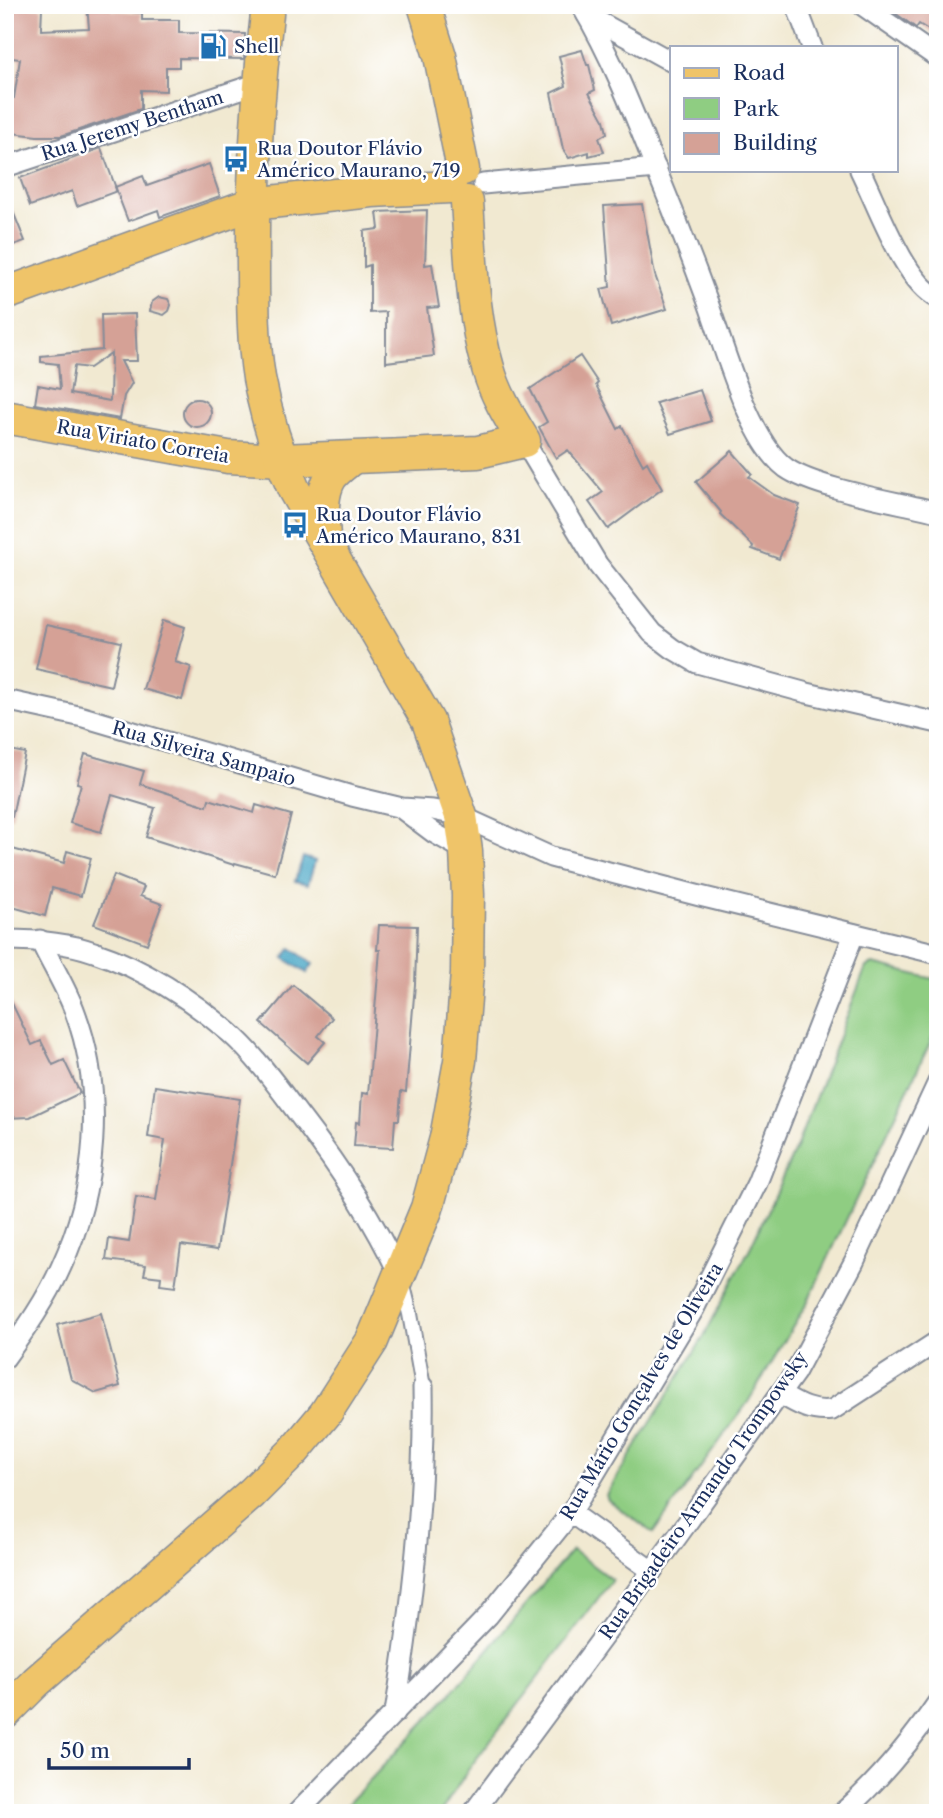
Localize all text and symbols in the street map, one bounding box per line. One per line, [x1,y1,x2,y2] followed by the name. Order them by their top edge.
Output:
[198,31,228,61] fuel station icon: Shell
[234,35,280,58] place label: Shell
[670,46,898,172] legend
[733,60,785,85] text: Road
[38,85,227,166] street label: Rua Jeremy Bentham
[733,96,779,121] text: Park
[733,130,818,155] text: Building
[256,137,461,182] place label: Rua Doutor Flávio Américo Maurano, 719
[221,144,251,174] bus stop icon: Rua Doutor Flávio Américo Maurano, 719
[55,415,231,468] street label: Rua Viriato Correia
[315,503,521,548] place label: Rua Doutor Flávio Américo Maurano, 831
[280,510,310,540] bus stop icon: Rua Doutor Flávio Américo Maurano, 831
[109,716,298,791] street label: Rua Silveira Sampaio
[555,1258,728,1524] street label: Rua Mário Gonçalves de Oliveira
[595,1346,812,1644] street label: Rua Brigadeiro Armando Trompowsky
[49,1727,189,1771] scale bar
[60,1738,110,1763] text: 50 m

